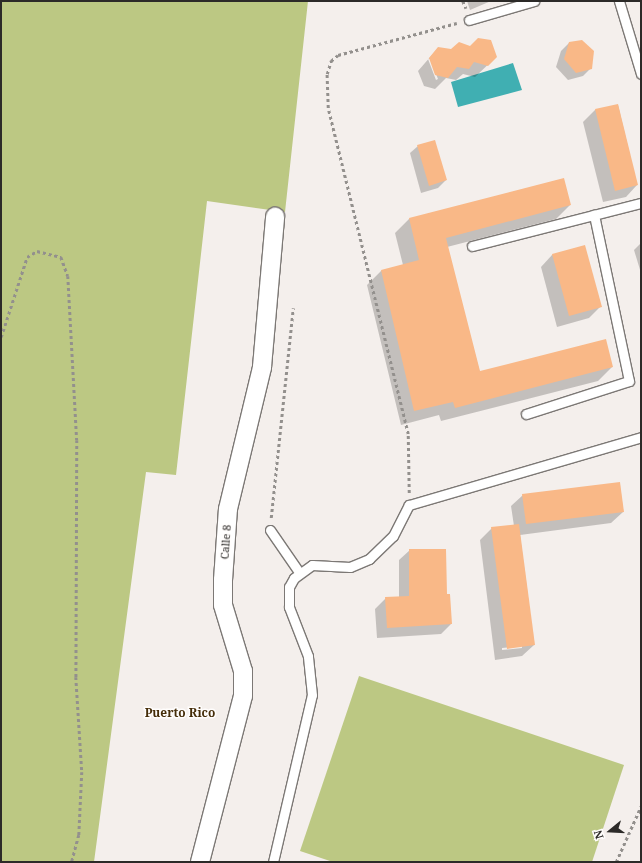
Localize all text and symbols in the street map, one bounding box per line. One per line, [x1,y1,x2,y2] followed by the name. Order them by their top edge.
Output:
[218,524,234,560] street label: Calle 8
[145,706,215,720] district label: Puerto Rico
[590,811,630,851] north arrow
[590,828,607,841] text: N

